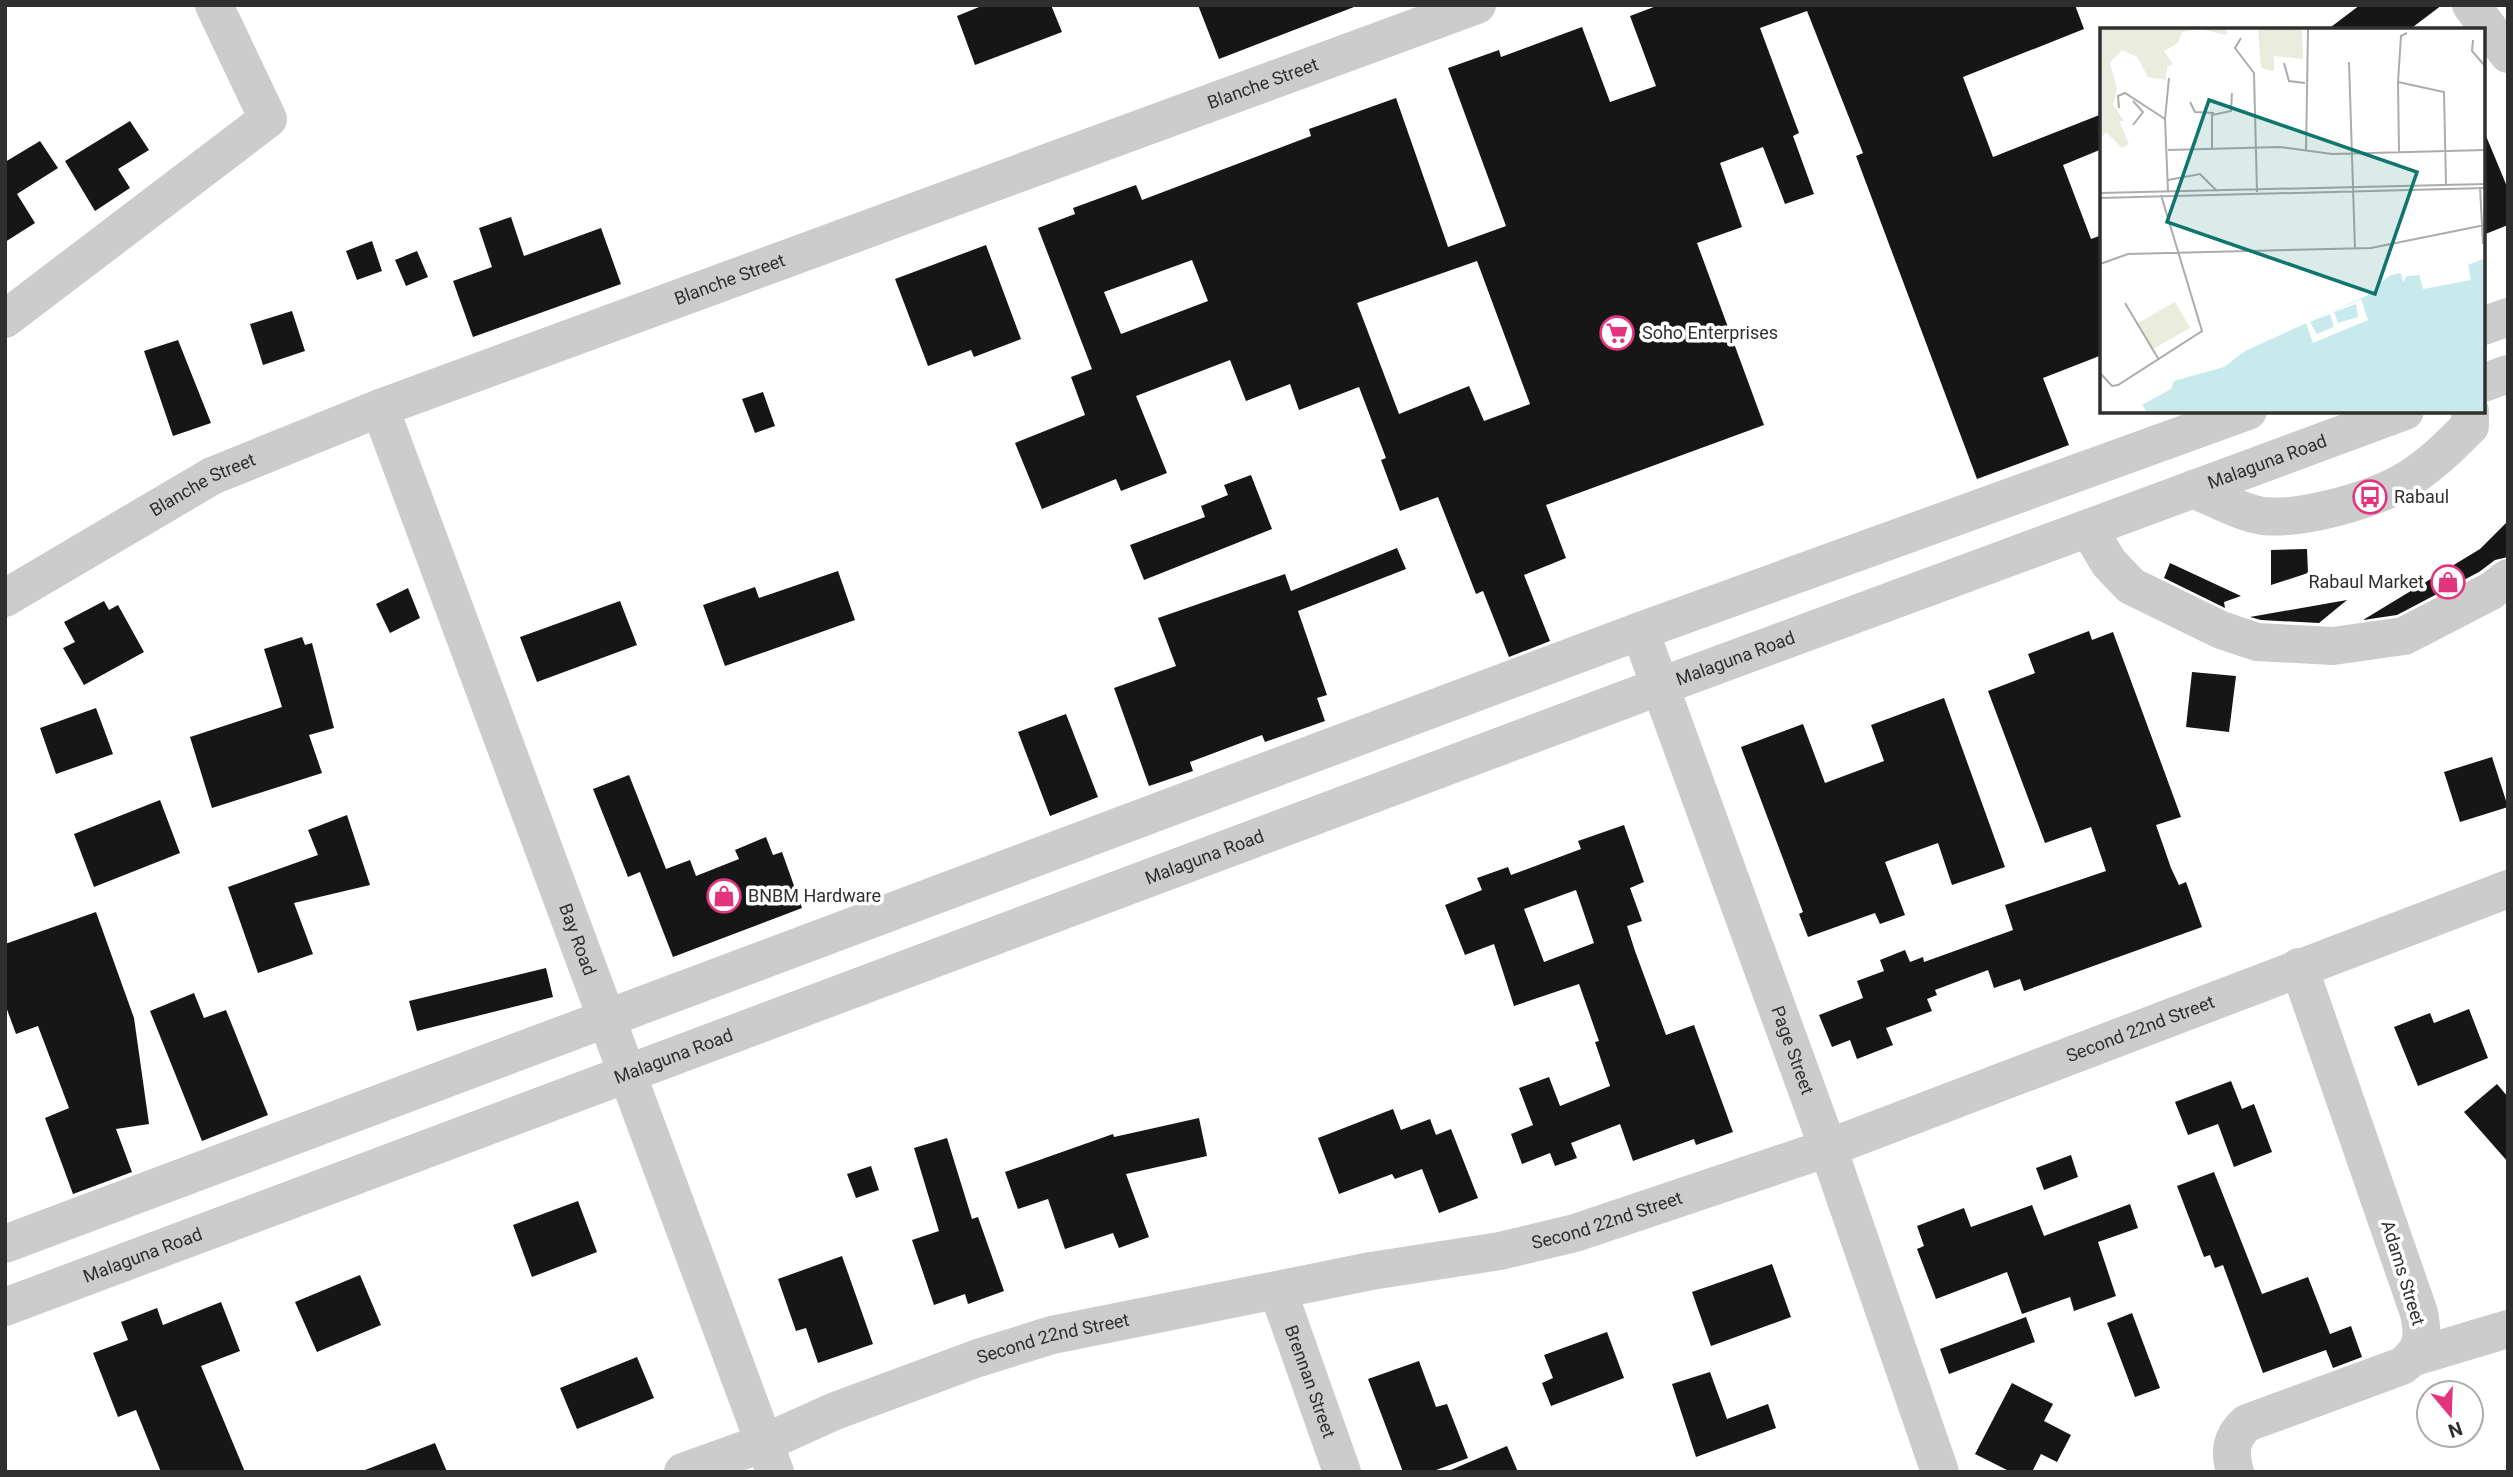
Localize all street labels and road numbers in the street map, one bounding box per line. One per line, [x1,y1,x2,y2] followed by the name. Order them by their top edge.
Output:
[1204,53,1321,113] street label: Blanche Street
[671,249,788,309] street label: Blanche Street
[2205,430,2330,493] street label: Malaguna Road
[146,449,258,520] street label: Blanche Street
[1673,626,1798,690] street label: Malaguna Road
[1142,825,1267,889] street label: Malaguna Road
[555,900,601,978] street label: Bay Road
[2063,991,2217,1066] street label: Second 22nd Street
[1767,1003,1819,1097] street label: Page Street
[611,1024,736,1088] street label: Malaguna Road
[1529,1187,1685,1253] street label: Second 22nd Street
[2378,1218,2429,1328] street label: Adams Street
[80,1223,205,1287] street label: Malaguna Road
[974,1309,1131,1368] street label: Second 22nd Street
[1281,1322,1340,1441] street label: Brennan Street

